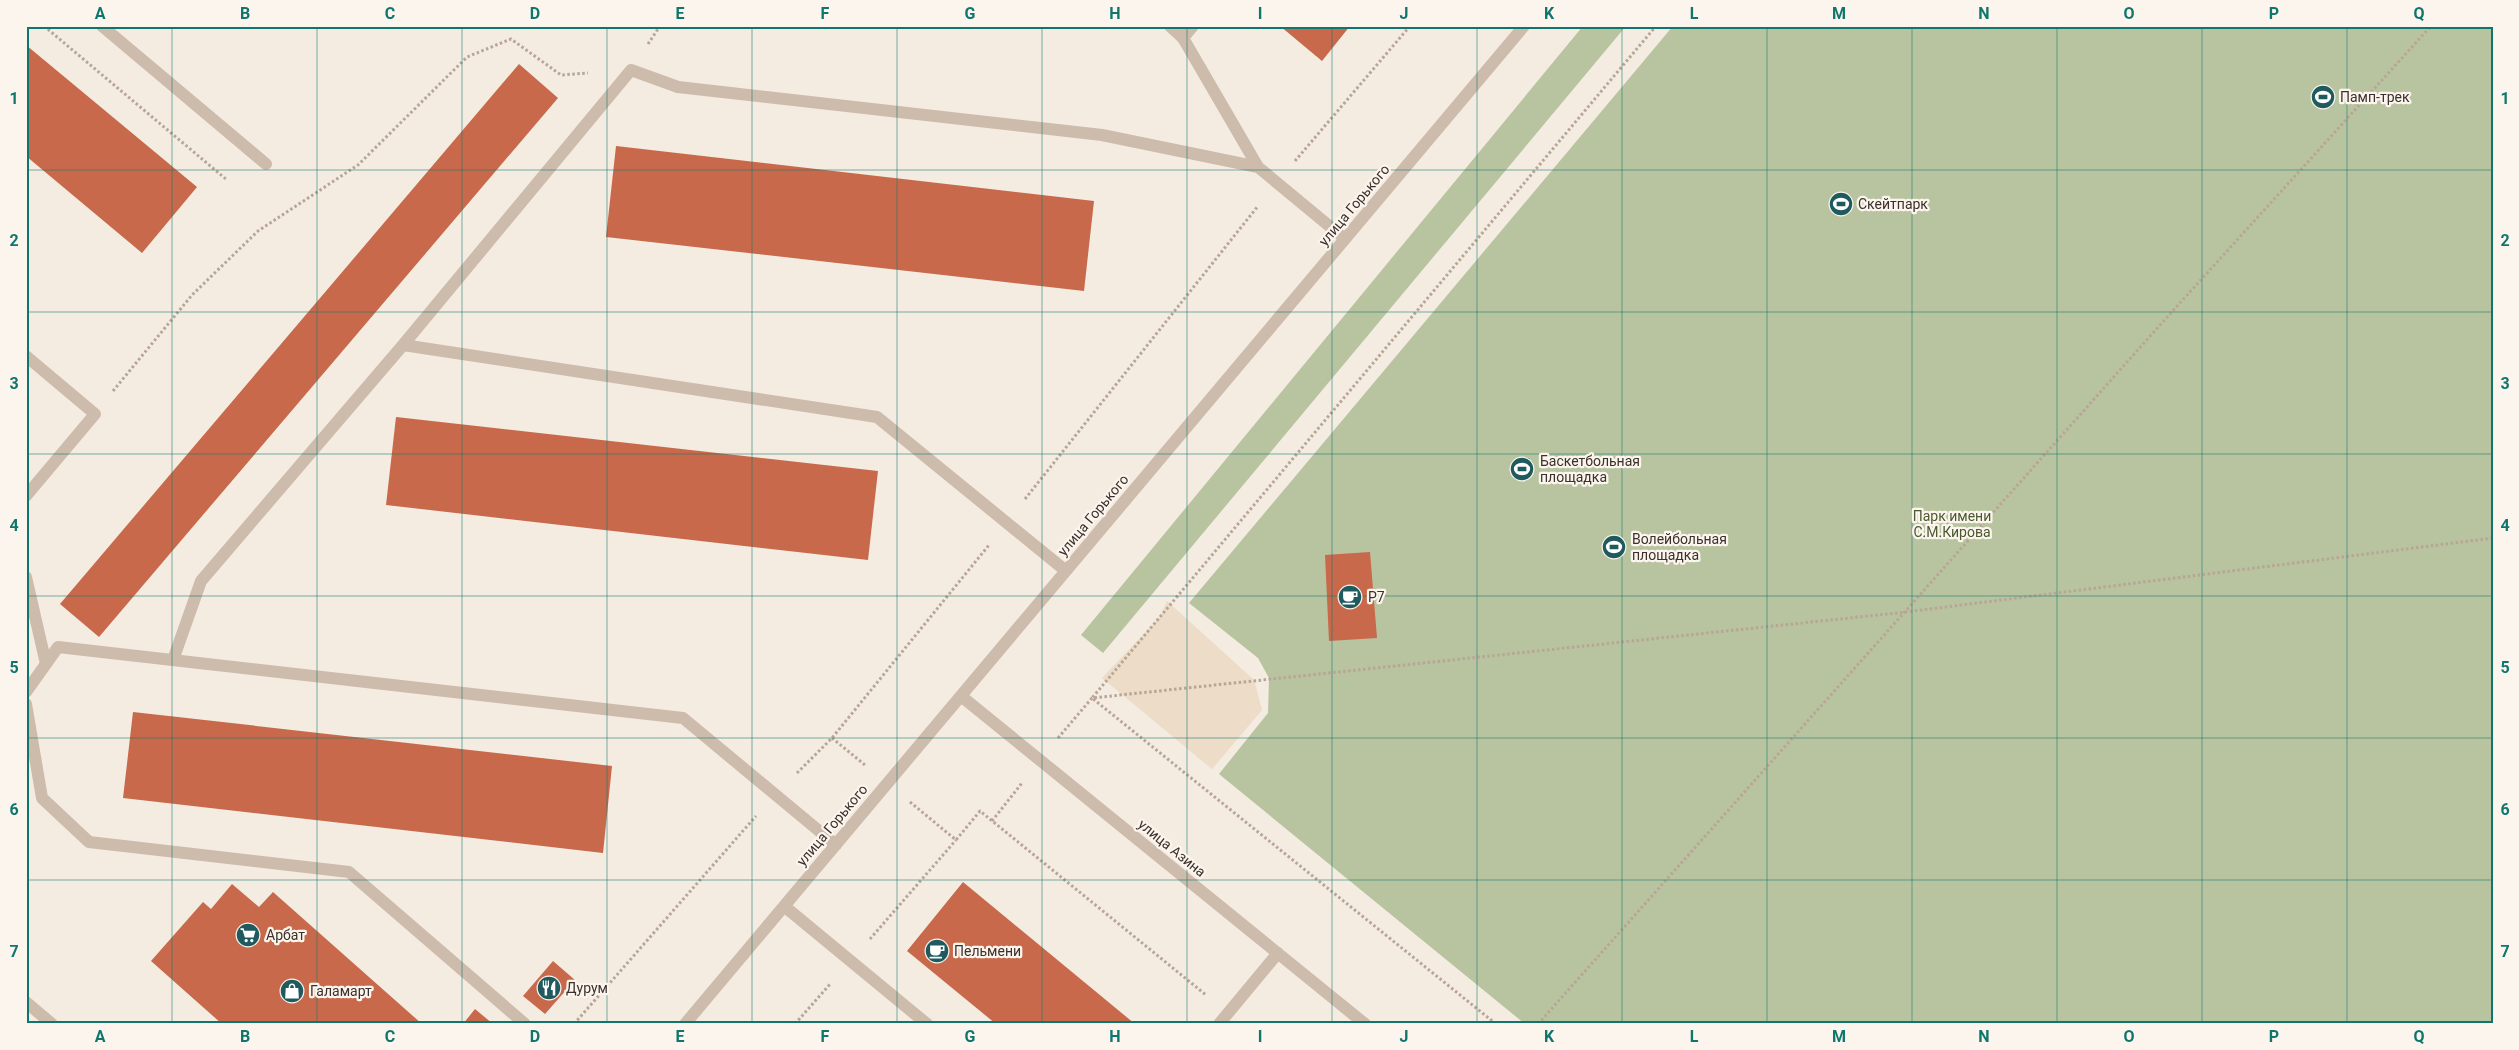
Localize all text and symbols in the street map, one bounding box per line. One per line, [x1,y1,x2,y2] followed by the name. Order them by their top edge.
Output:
[95,4,106,23] text: A
[240,4,250,23] text: B
[385,4,395,23] text: C
[530,4,540,23] text: D
[676,4,685,23] text: E
[821,4,830,23] text: F
[965,4,976,23] text: G
[1109,4,1121,23] text: H
[1258,4,1262,23] text: I
[1400,4,1408,23] text: J
[1544,4,1555,23] text: K
[1690,4,1699,23] text: L
[1832,4,1846,23] text: M
[1978,4,1990,23] text: N
[2123,4,2135,23] text: O
[2269,4,2279,23] text: P
[2413,4,2425,23] text: Q
[2310,84,2336,110] sports icon: Памп-трек
[9,89,19,108] text: 1
[2340,89,2410,105] place label: Памп-трек
[2500,89,2510,108] text: 1
[1315,161,1393,249] street label: улица Горького
[1828,191,1854,217] sports icon: Скейтпарк
[1858,196,1928,212] place label: Скейтпарк
[9,231,19,250] text: 2
[2500,231,2510,250] text: 2
[9,374,19,393] text: 3
[2500,374,2510,393] text: 3
[1540,453,1640,485] place label: Баскетбольная площадка
[1509,456,1535,482] sports icon: Баскетбольная площадка
[1054,471,1132,559] street label: улица Горького
[1913,508,1991,540] park label: Парк имени С.М.Кирова
[9,516,19,535] text: 4
[2500,516,2510,535] text: 4
[1632,531,1727,563] place label: Волейбольная площадка
[1601,534,1627,560] sports icon: Волейбольная площадка
[1337,584,1363,610] cafe icon: Р7
[1368,589,1385,605] place label: Р7
[9,658,19,677] text: 5
[2500,658,2510,677] text: 5
[793,781,871,869] street label: улица Горького
[9,800,19,819] text: 6
[2500,800,2510,819] text: 6
[1135,816,1209,880] street label: улица Азина
[235,922,261,948] supermarket icon: Арбат
[266,927,305,943] place label: Арбат
[924,938,950,964] cafe icon: Пельмени
[9,942,19,961] text: 7
[2500,942,2510,961] text: 7
[954,943,1021,959] place label: Пельмени
[536,975,562,1001] restaurant icon: Дурум
[279,978,305,1004] shop icon: Галамарт
[566,980,608,996] place label: Дурум
[310,983,372,999] place label: Галамарт
[95,1027,106,1046] text: A
[240,1027,250,1046] text: B
[385,1027,395,1046] text: C
[530,1027,540,1046] text: D
[676,1027,685,1046] text: E
[821,1027,830,1046] text: F
[965,1027,976,1046] text: G
[1109,1027,1121,1046] text: H
[1258,1027,1262,1046] text: I
[1400,1027,1408,1046] text: J
[1544,1027,1555,1046] text: K
[1690,1027,1699,1046] text: L
[1832,1027,1846,1046] text: M
[1978,1027,1990,1046] text: N
[2123,1027,2135,1046] text: O
[2269,1027,2279,1046] text: P
[2413,1027,2425,1046] text: Q

